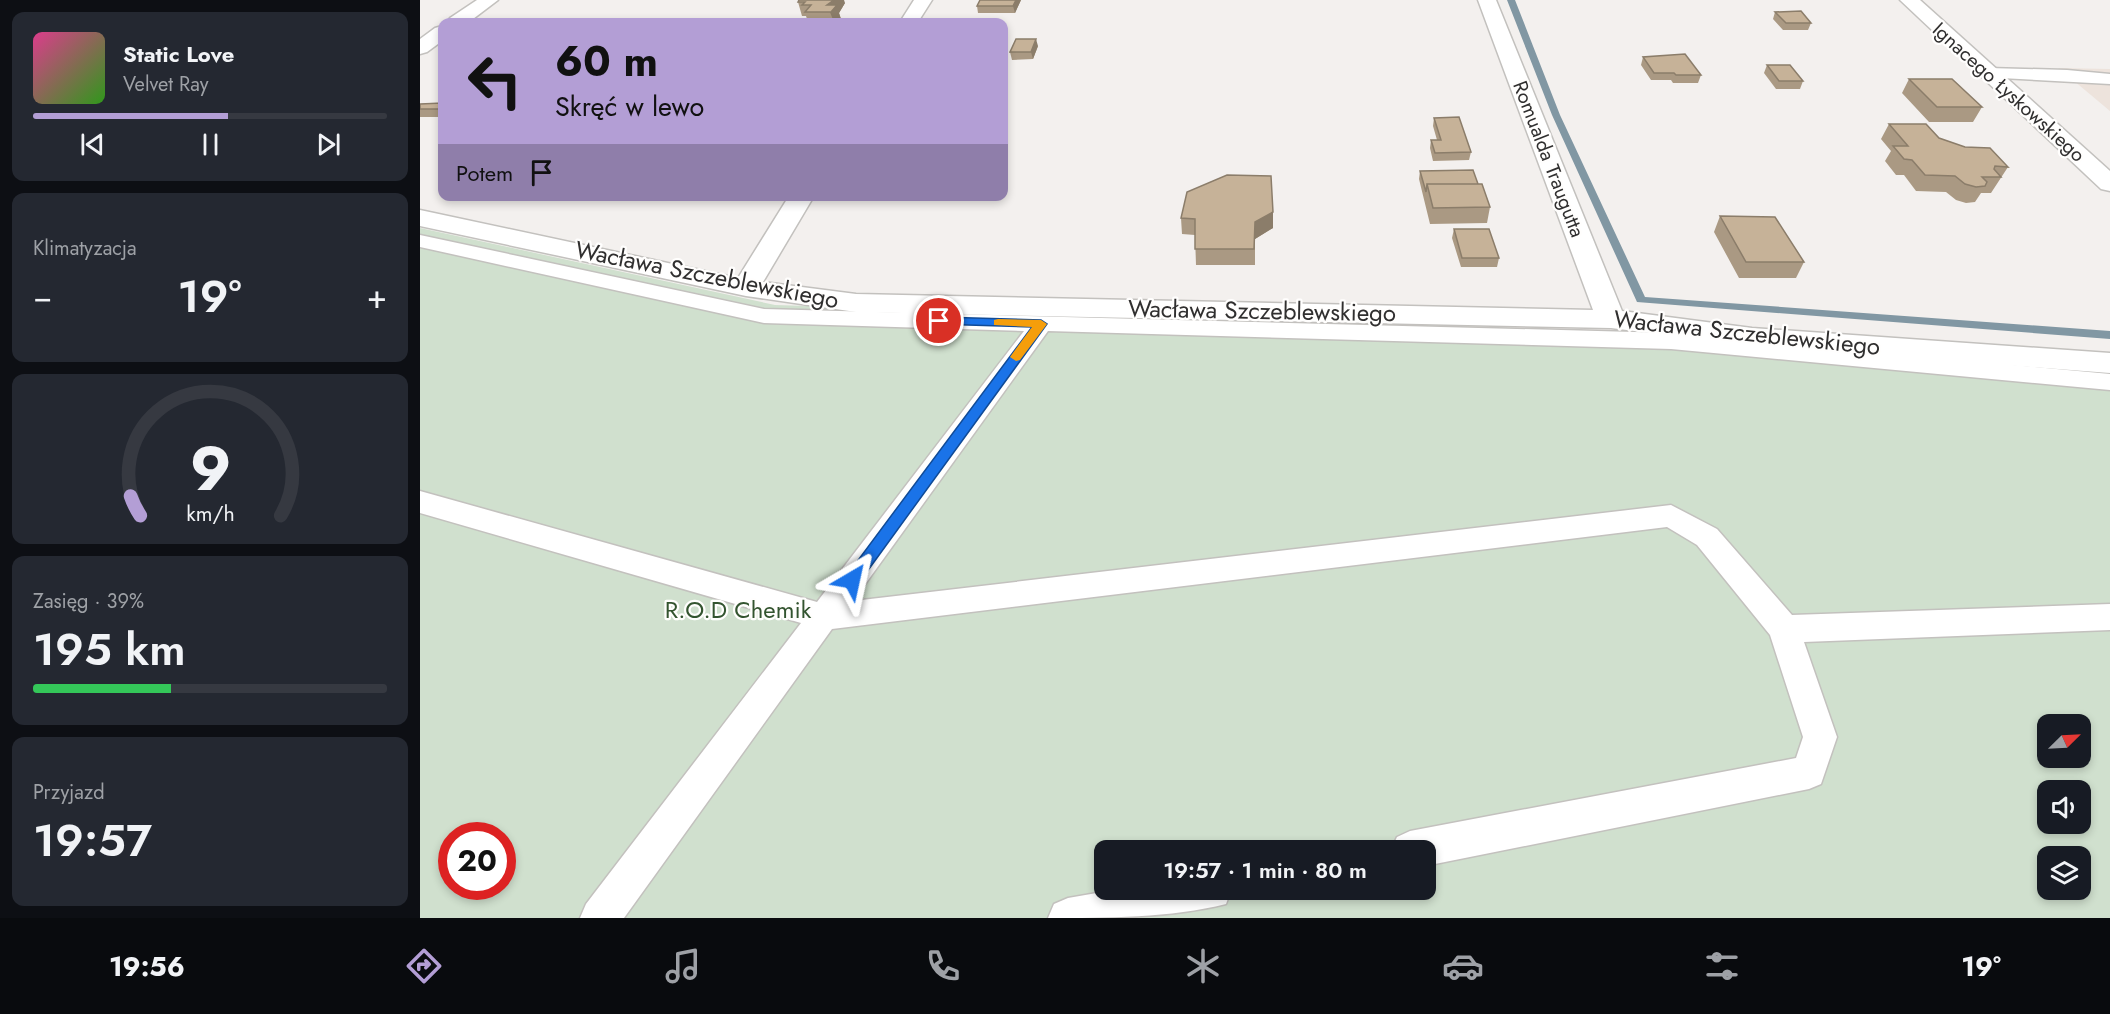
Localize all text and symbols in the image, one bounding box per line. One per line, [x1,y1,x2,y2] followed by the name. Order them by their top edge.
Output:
[1926,16,2092,169] street label: Ignacego Łyskowskiego
[555,31,658,92] text: 60 m
[123,38,234,70] text: Static Love
[456,42,534,120] icon: left
[123,70,209,99] text: Velvet Ray
[1505,77,1592,242] street label: Romualda Traugutta
[555,87,704,126] text: Skręć w lewo
[76,128,109,161] icon: previous
[194,128,227,161] icon: pause
[312,128,345,161] icon: next
[525,156,558,189] icon: arrive
[456,157,513,189] text: Potem
[572,232,842,317] street label: Wacława Szczeblewskiego
[33,234,137,263] text: Klimatyzacja
[178,264,242,329] text: 19°
[33,273,52,320] text: −
[367,273,387,320] text: +
[1128,291,1396,330] street label: Wacława Szczeblewskiego
[913,295,964,346] pin
[1612,301,1882,364] street label: Wacława Szczeblewskiego
[922,304,955,337] icon: arrive
[189,423,231,513] text: 9
[186,498,234,529] text: km/h
[820,548,884,612] position arrow
[33,587,144,616] text: Zasięg · 39%
[665,592,812,627] park label: R.O.D Chemik
[33,617,186,682] text: 195 km
[2037,714,2091,768] north arrow
[2037,714,2091,900] map controls
[33,778,105,807] text: Przyjazd
[2037,780,2091,834] button: sound
[33,808,152,873] text: 19:57
[438,822,516,900] speed limit sign: 20
[2037,846,2091,900] button: layers
[1163,854,1367,886] text: 19:57 · 1 min · 80 m
[403,945,445,987] icon: directions
[662,945,704,987] icon: music
[922,945,964,987] icon: phone
[1182,945,1224,987] icon: climate
[1442,945,1484,987] icon: car
[1701,945,1743,987] icon: filters
[109,947,185,986] text: 19:56
[1961,947,2001,986] text: 19°

